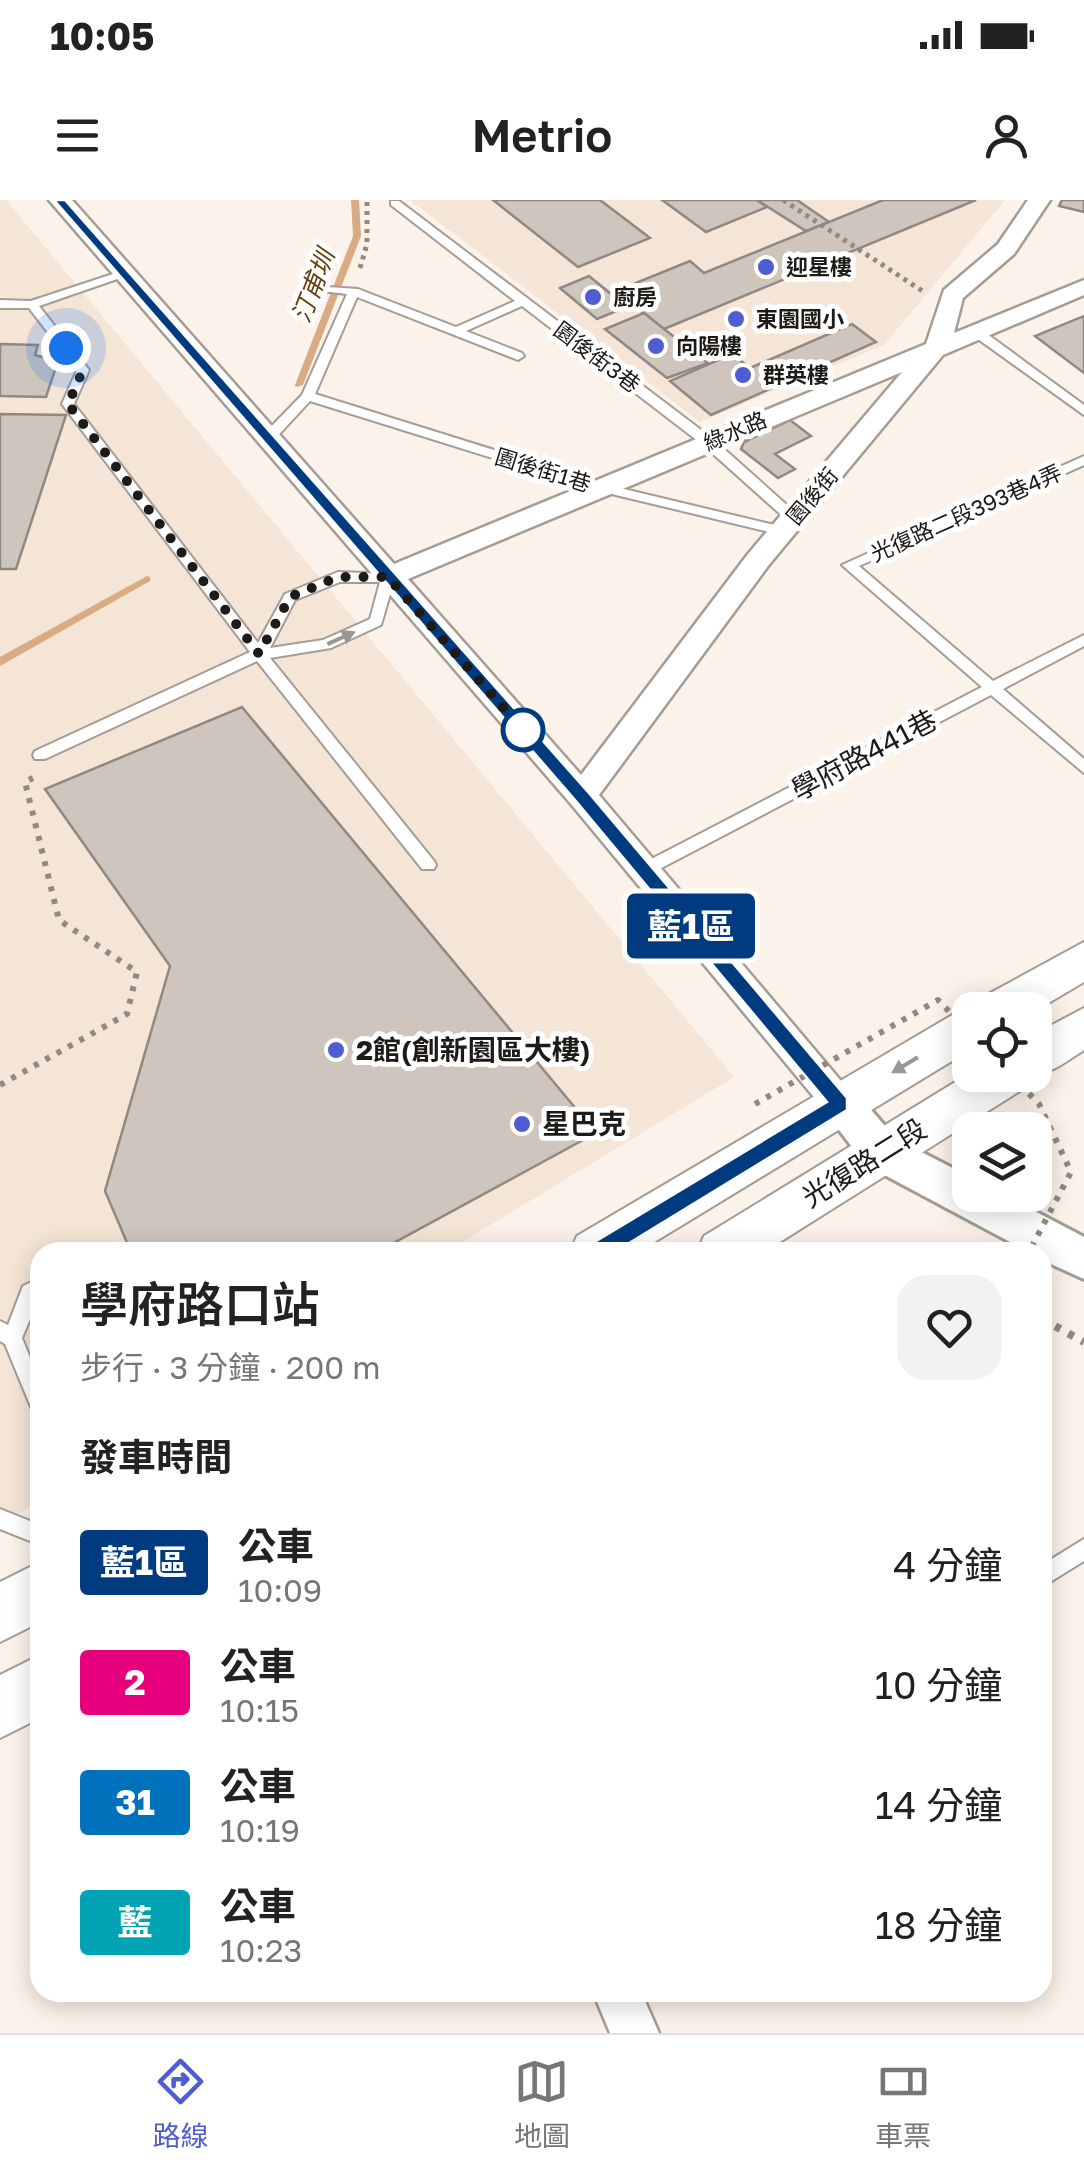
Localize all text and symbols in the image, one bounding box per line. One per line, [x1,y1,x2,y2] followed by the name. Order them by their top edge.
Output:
[50,13,154,58] text: 10:05
[50,108,105,163] icon: menu
[472,108,612,162] text: Metrio
[979,108,1034,163] icon: person
[285,242,342,326] water label: 汀甫圳
[786,253,852,280] place label: 迎星樓
[755,256,777,278] marker: 迎星樓
[613,283,657,310] place label: 廚房
[582,286,604,308] marker: 廚房
[756,305,844,332] place label: 東園國小
[725,308,747,330] marker: 東園國小
[549,315,646,398] street label: 園後街3巷
[41,323,91,373] your location
[676,332,742,359] place label: 向陽樓
[645,335,667,357] marker: 向陽樓
[763,361,829,388] place label: 群英樓
[732,364,754,386] marker: 群英樓
[699,405,770,456] street label: 綠水路
[492,442,594,497] street label: 園後街1巷
[866,458,1066,567] street label: 光復路二段393巷4弄
[780,462,843,530] street label: 園後街
[326,630,356,646] one-way arrow
[785,702,942,807] street label: 學府路441巷
[502,709,544,751] unlabelled marker
[634,894,748,958] line badge: 藍1區
[647,905,735,947] text: 藍1區
[952,992,1052,1212] map controls
[952,992,1052,1092] button: locate
[356,1033,590,1066] place label: 2館(創新園區大樓)
[325,1039,347,1061] marker: 2館(創新園區大樓)
[891,1056,919,1074] one-way arrow
[542,1107,626,1140] place label: 星巴克
[796,1111,932,1214] street label: 光復路二段
[952,1112,1052,1212] button: layers
[511,1113,533,1135] marker: 星巴克
[80,1275,320,1333] text: 學府路口站
[897,1275,1002,1380] button: heart
[80,1348,380,1386] text: 步行 · 3 分鐘 · 200 m
[80,1434,232,1479] text: 發車時間
[238,1523,314,1568] text: 公車
[100,1541,188,1583] text: 藍1區
[893,1542,1002,1587] text: 4 分鐘
[238,1571,322,1609] text: 10:09
[220,1643,296,1688] text: 公車
[124,1661,146,1703] text: 2
[875,1662,1002,1707] text: 10 分鐘
[220,1691,299,1729] text: 10:15
[220,1763,296,1808] text: 公車
[115,1781,155,1823] text: 31
[875,1782,1002,1827] text: 14 分鐘
[220,1811,300,1849] text: 10:19
[220,1883,296,1928] text: 公車
[117,1901,153,1943] text: 藍
[875,1902,1002,1947] text: 18 分鐘
[220,1931,302,1969] text: 10:23
[153,2054,209,2154] tab: 路線
[514,2054,570,2154] tab: 地圖
[875,2054,931,2154] tab: 車票

